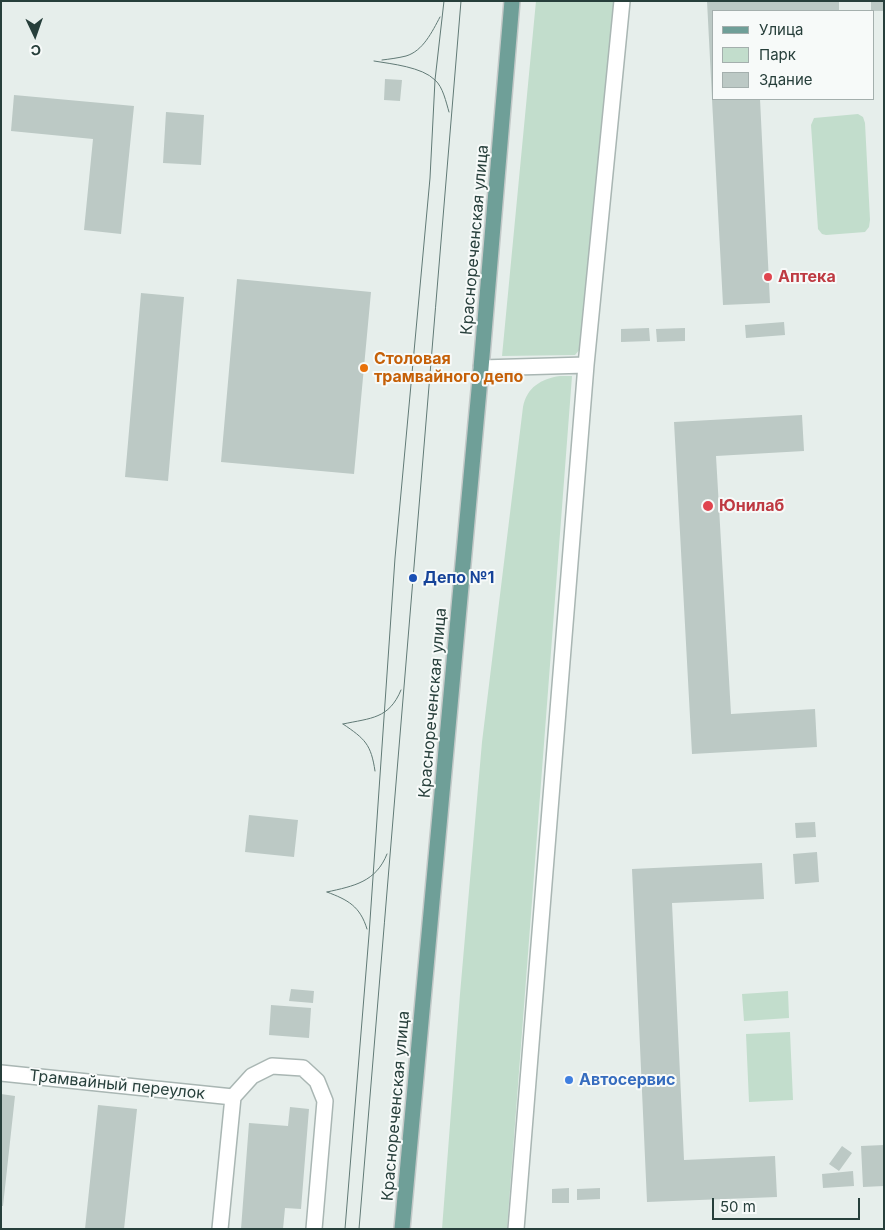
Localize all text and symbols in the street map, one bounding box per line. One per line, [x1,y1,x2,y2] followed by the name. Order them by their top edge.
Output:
[10,10,60,60] north arrow
[712,10,875,100] legend
[759,20,803,39] text: Улица
[30,42,41,59] text: С
[759,45,796,64] text: Парк
[759,70,813,89] text: Здание
[457,144,493,336] street label: Краснореченская улица
[778,267,836,287] place label: Аптека
[762,271,774,283] marker: Аптека
[374,349,523,387] place label: Столовая трамвайного депо
[358,362,370,374] marker: Столовая трамвайного депо
[719,496,784,516] place label: Юнилаб
[701,499,715,513] marker: Юнилаб
[423,568,494,588] place label: Депо №1
[407,572,419,584] marker: Депо №1
[415,607,451,799] street label: Краснореченская улица
[378,1010,414,1202] street label: Краснореченская улица
[28,1066,206,1104] street label: Трамвайный переулок
[579,1070,675,1090] place label: Автосервис
[563,1074,575,1086] marker: Автосервис
[715,1188,862,1220] scale bar
[720,1197,756,1216] text: 50 m

